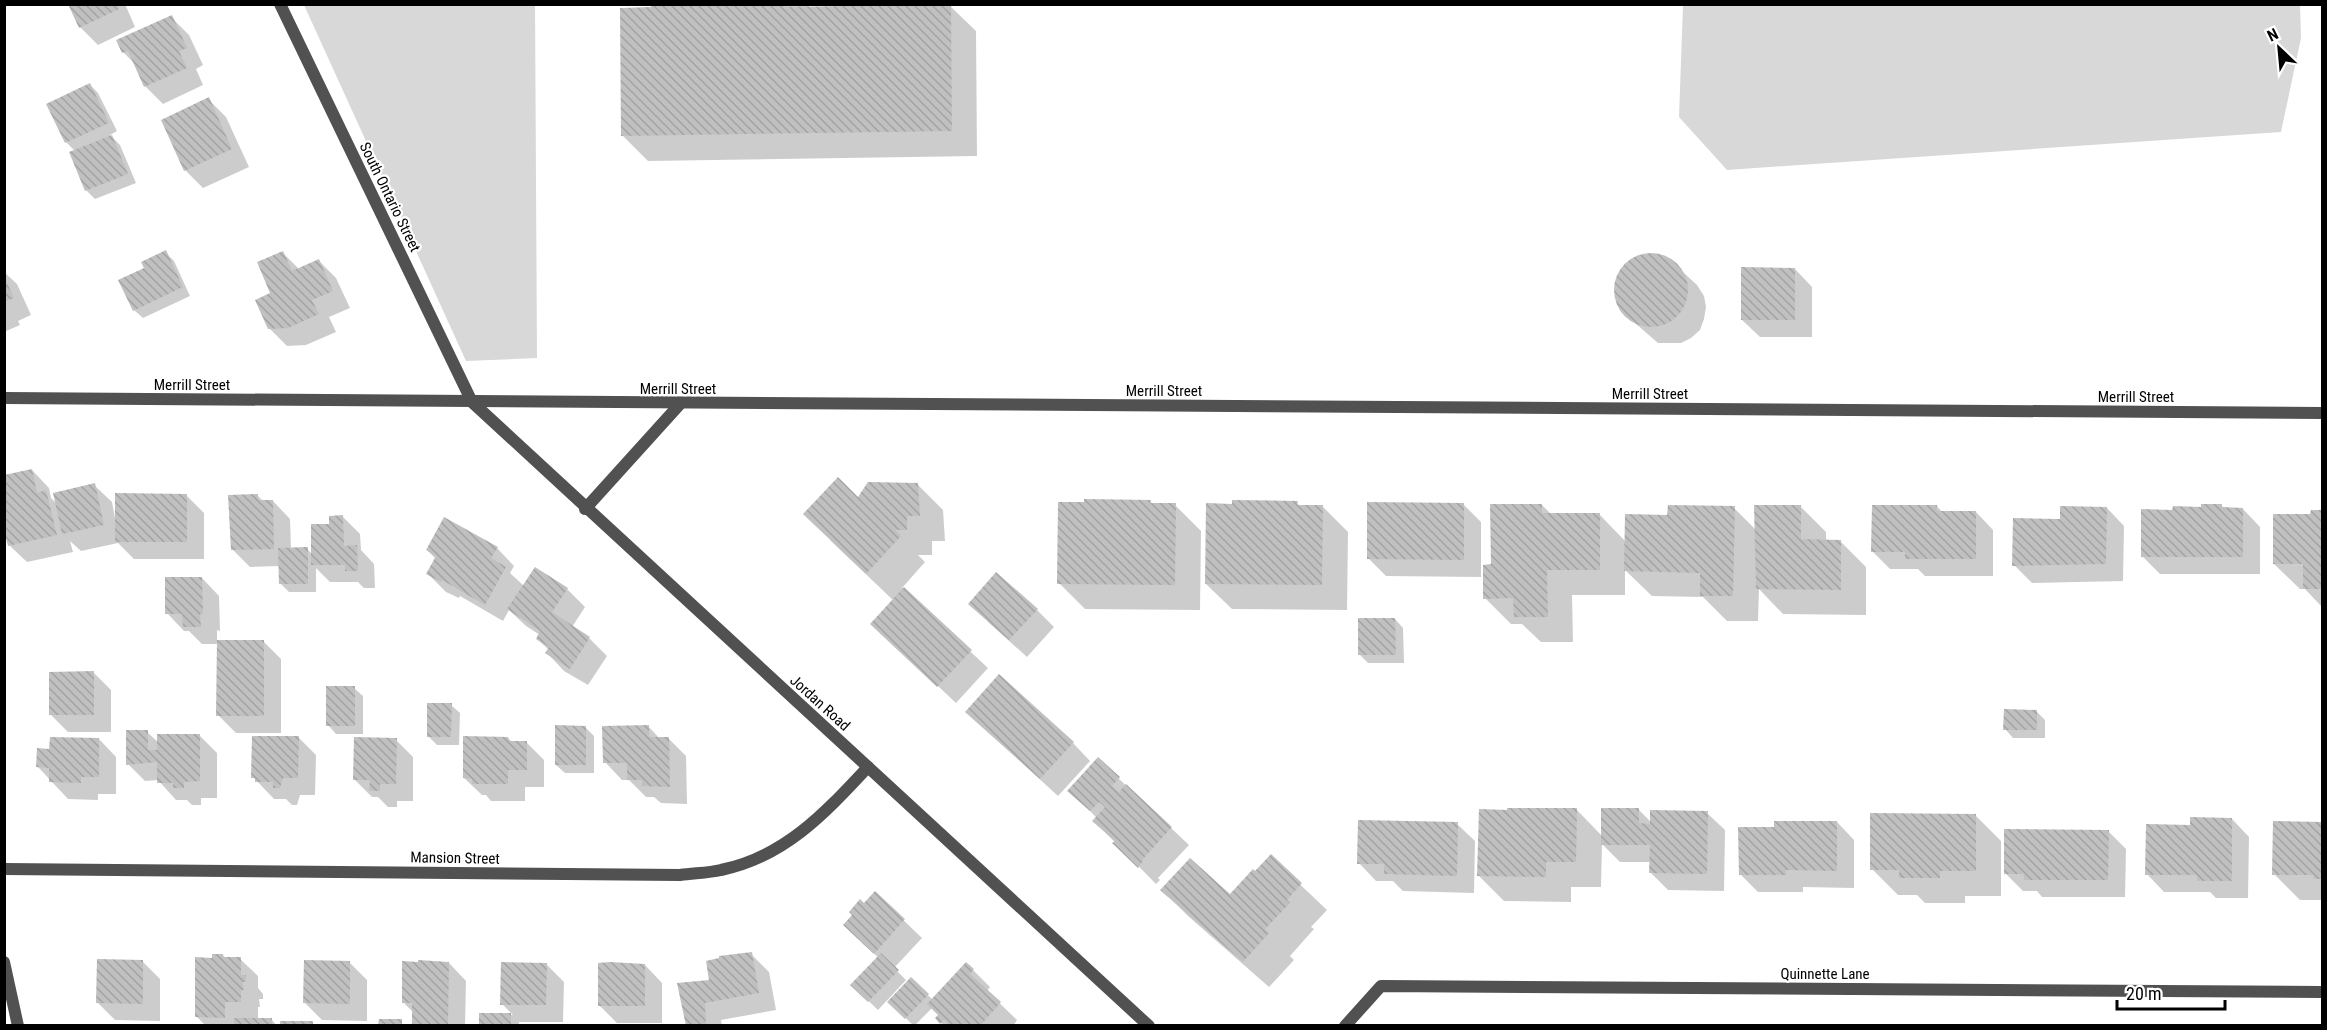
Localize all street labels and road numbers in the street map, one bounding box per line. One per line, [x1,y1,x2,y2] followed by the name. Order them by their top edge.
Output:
[356,139,424,255] street label: South Ontario Street
[154,376,230,394] street label: Merrill Street
[640,380,716,398] street label: Merrill Street
[1126,382,1202,400] street label: Merrill Street
[1612,385,1688,403] street label: Merrill Street
[2098,388,2174,406] street label: Merrill Street
[786,671,854,735] street label: Jordan Road
[410,848,500,868] street label: Mansion Street
[1780,965,1870,983] street label: Quinnette Lane

